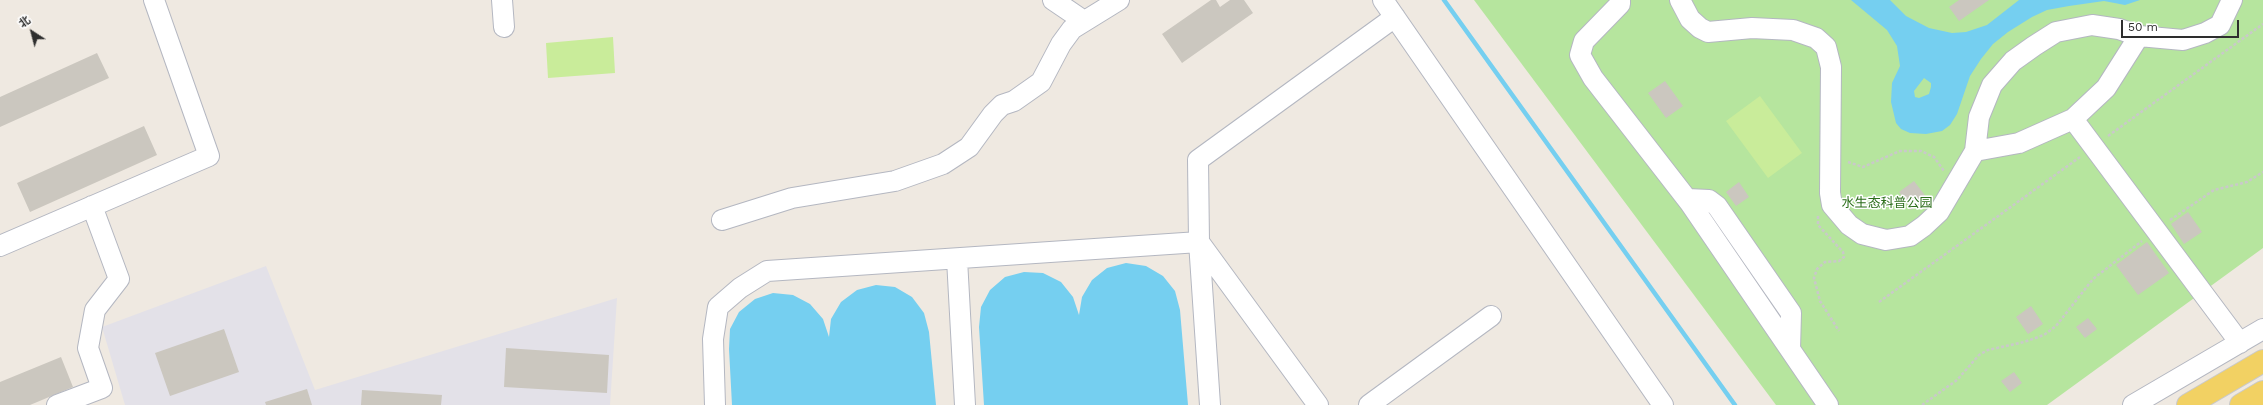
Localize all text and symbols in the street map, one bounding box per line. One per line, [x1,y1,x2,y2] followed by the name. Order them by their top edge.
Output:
[12,12,52,52] north arrow
[2123,12,2241,38] scale bar
[16,13,33,30] text: 北
[2128,20,2158,34] text: 50 m
[1842,195,1932,211] park label: 水生态科普公园

